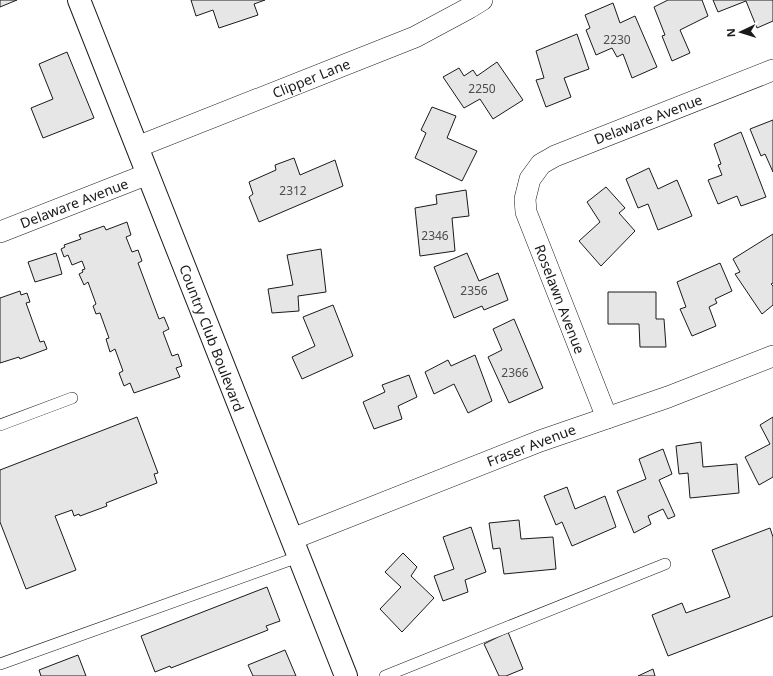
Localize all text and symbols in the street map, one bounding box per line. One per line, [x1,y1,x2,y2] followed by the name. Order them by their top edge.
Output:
[721,12,761,52] north arrow
[723,28,738,38] text: N
[603,31,631,48] house number: 2230
[269,54,353,102] street label: Clipper Lane
[468,80,496,97] house number: 2250
[591,90,705,148] street label: Delaware Avenue
[17,174,131,232] street label: Delaware Avenue
[279,182,307,199] house number: 2312
[421,227,449,244] house number: 2346
[530,242,590,357] street label: Roselawn Avenue
[175,262,249,414] street label: Country Club Boulevard
[460,282,488,299] house number: 2356
[501,364,529,381] house number: 2366
[484,419,578,471] street label: Fraser Avenue

